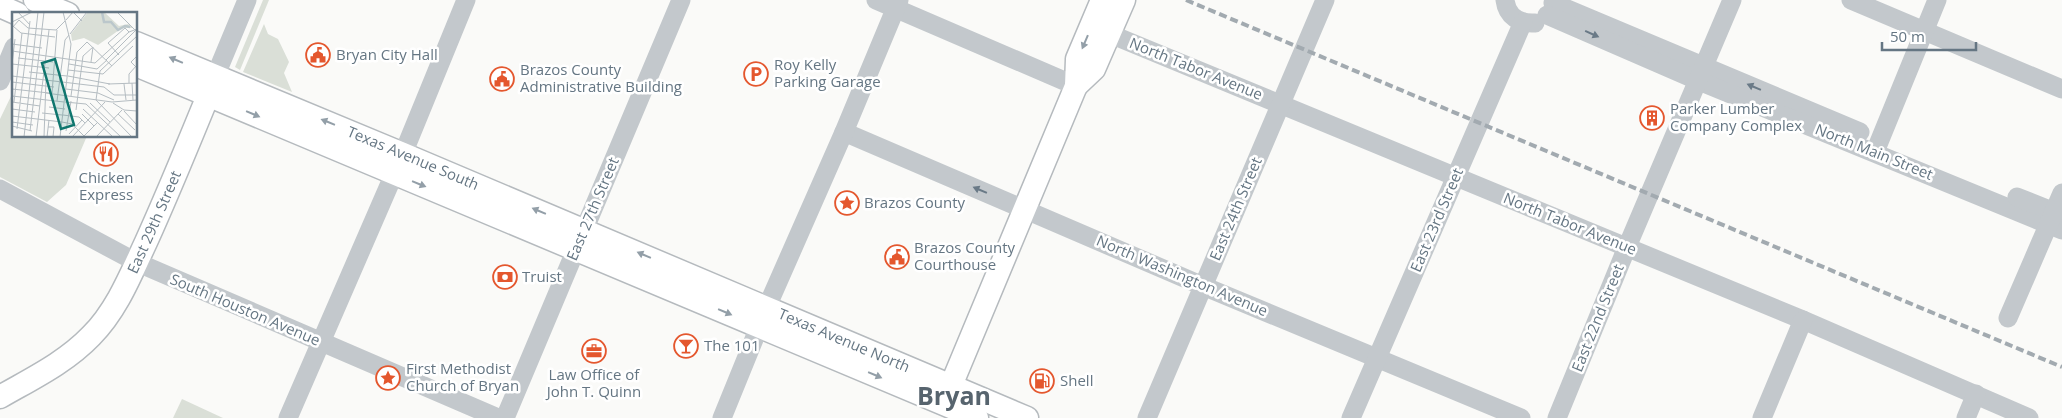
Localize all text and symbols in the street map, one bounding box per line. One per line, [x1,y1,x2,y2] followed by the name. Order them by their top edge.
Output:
[12,12,138,138] inset map
[1882,20,1976,52] scale bar
[1890,26,1925,46] text: 50 m
[1585,31,1599,39] one-way arrow
[1127,32,1266,104] street label: North Tabor Avenue
[1080,35,1088,49] one-way arrow
[305,42,331,68] public building icon: Bryan City Hall
[336,44,438,64] place label: Bryan City Hall
[774,54,881,91] place label: Roy Kelly Parking Garage
[169,56,183,64] one-way arrow
[520,59,682,96] place label: Brazos County Administrative Building
[743,61,769,87] parking icon: Roy Kelly Parking Garage
[489,66,515,92] public building icon: Brazos County Administrative Building
[1746,83,1761,91] one-way arrow
[1670,98,1802,135] place label: Parker Lumber Company Complex
[1639,105,1665,131] building icon: Parker Lumber Company Complex
[246,111,260,119] one-way arrow
[321,118,335,126] one-way arrow
[1812,118,1936,184] street label: North Main Street
[344,121,482,194] street label: Texas Avenue South
[93,141,119,167] restaurant icon: Chicken Express
[561,154,623,263] street label: East 27th Street
[1204,154,1266,263] street label: East 24th Street
[1405,164,1467,275] street label: East 23rd Street
[78,167,134,204] place label: Chicken Express
[122,167,185,276] street label: East 29th Street
[411,181,426,189] one-way arrow
[973,186,987,194] one-way arrow
[1501,187,1640,259] street label: North Tabor Avenue
[834,190,860,216] place icon: Brazos County
[864,192,965,212] place label: Brazos County
[532,207,546,215] one-way arrow
[1094,230,1271,320] street label: North Washington Avenue
[914,237,1015,274] place label: Brazos County Courthouse
[884,244,910,270] public building icon: Brazos County Courthouse
[637,251,651,259] one-way arrow
[1566,261,1628,374] street label: East 22nd Street
[492,264,518,290] bank icon: Truist
[522,266,562,286] place label: Truist
[167,268,323,350] street label: South Houston Avenue
[775,303,913,376] street label: Texas Avenue North
[718,309,732,317] one-way arrow
[673,333,699,359] bar icon: The 101
[704,335,760,355] place label: The 101
[581,338,607,364] office icon: Law Office of John T. Quinn
[406,358,519,395] place label: First Methodist Church of Bryan
[545,364,641,401] place label: Law Office of John T. Quinn
[375,365,401,391] place icon: First Methodist Church of Bryan
[1029,368,1055,394] fuel station icon: Shell
[1060,370,1093,390] place label: Shell
[868,371,883,379] one-way arrow
[917,378,991,412] district label: Bryan

